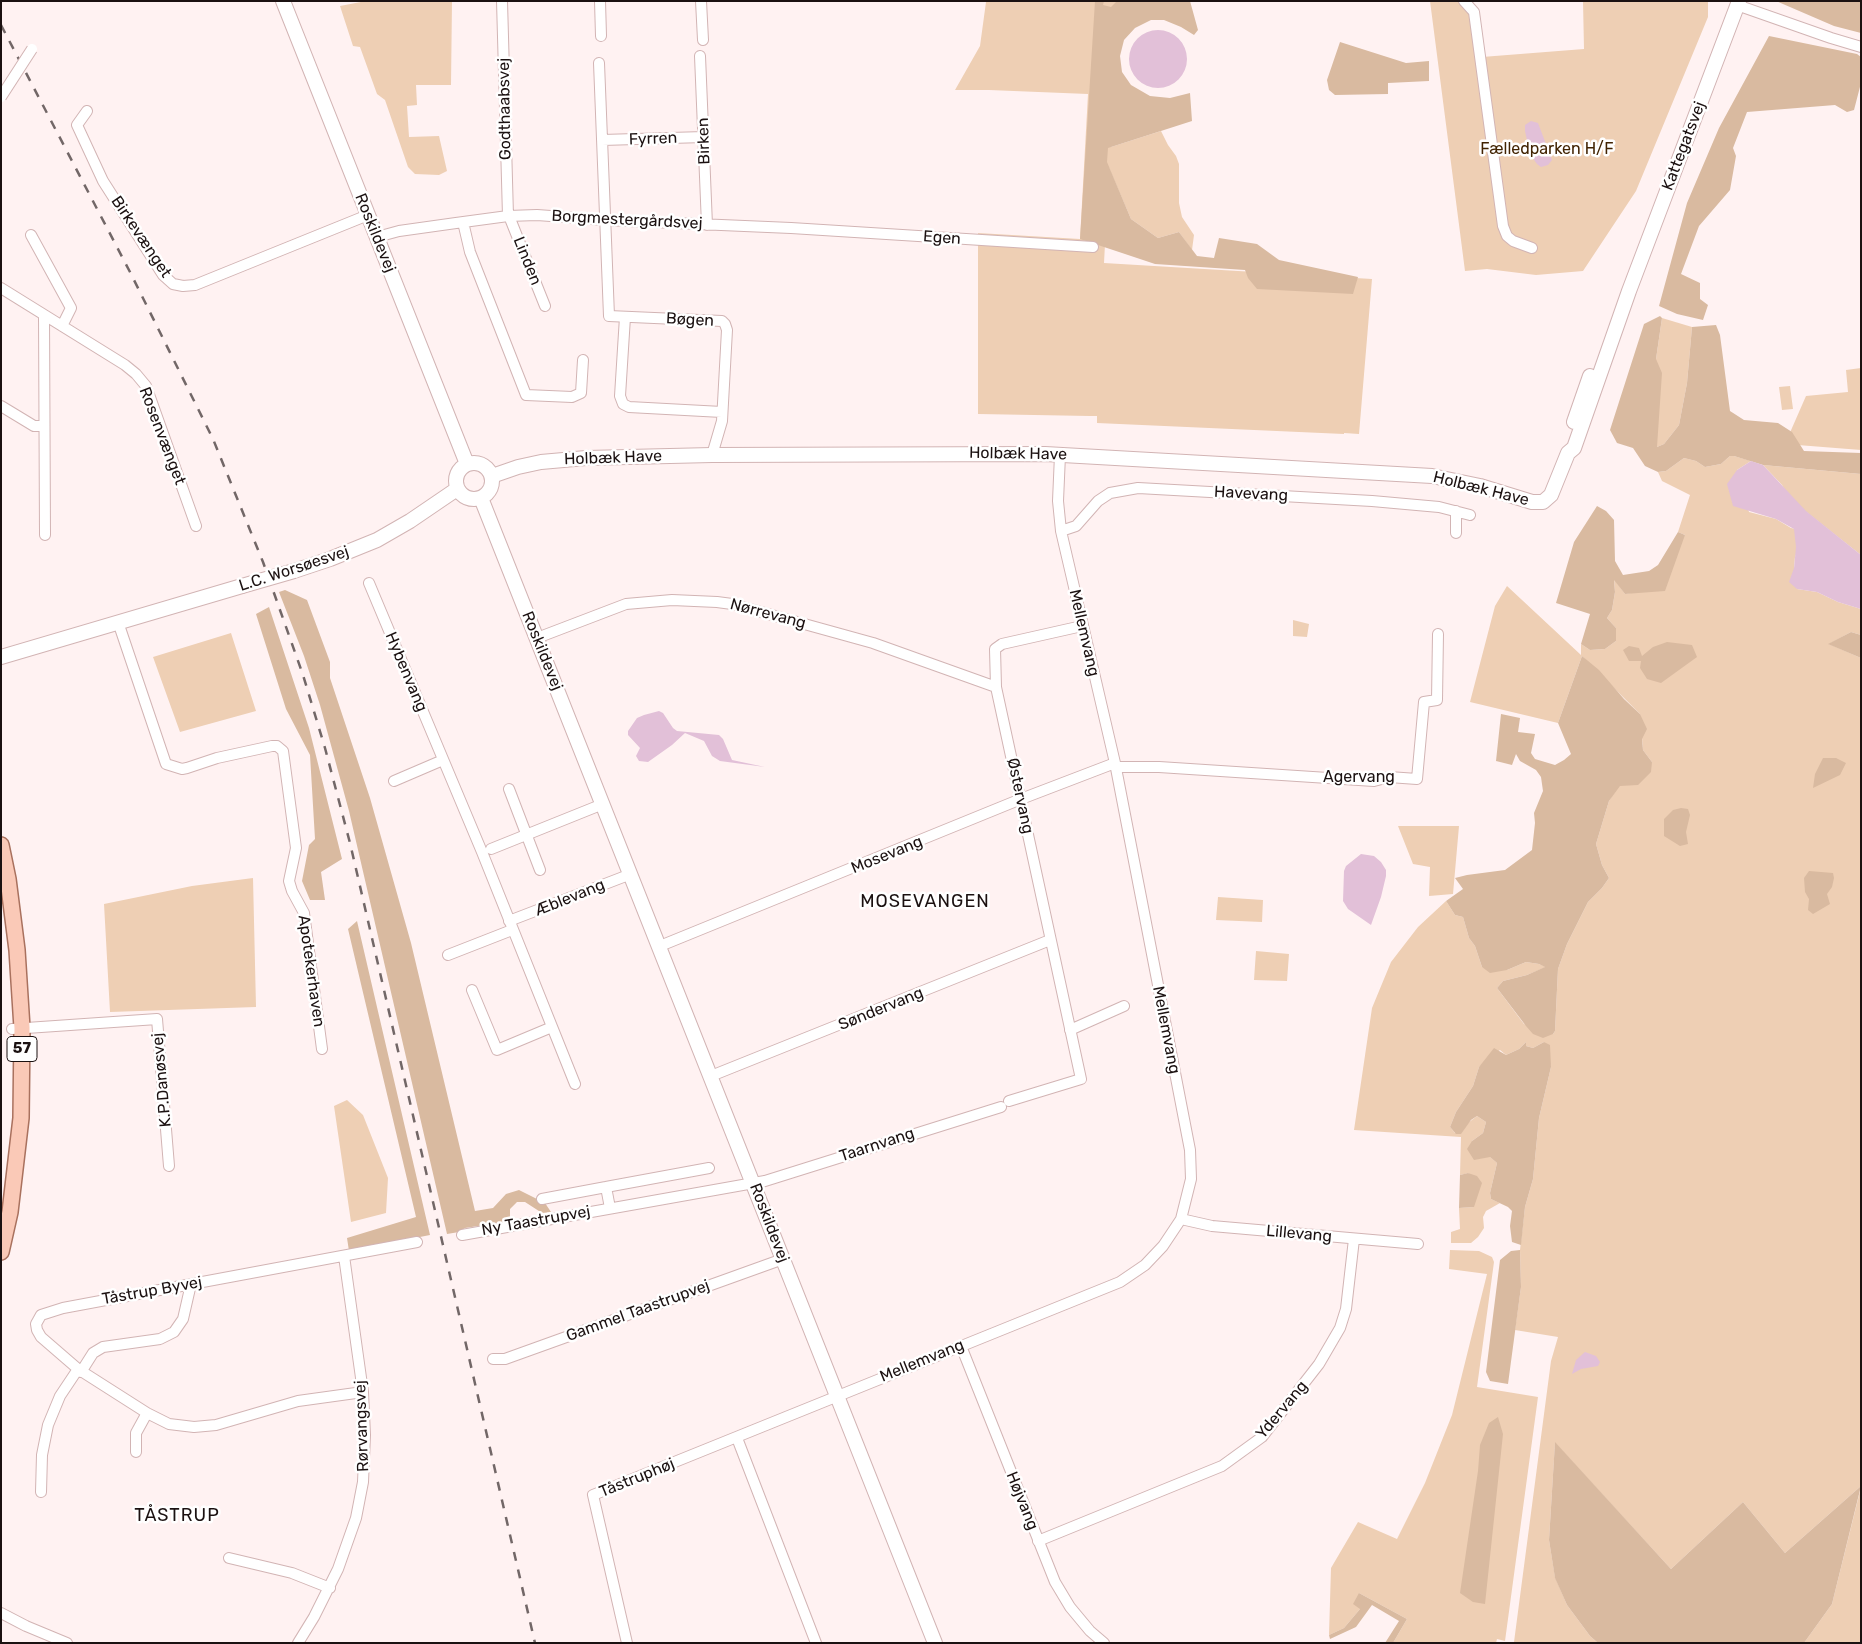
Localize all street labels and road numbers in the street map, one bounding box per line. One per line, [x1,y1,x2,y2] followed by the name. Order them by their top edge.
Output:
[495,58,515,160] street label: Godthaabsvej
[1658,99,1710,193] street label: Kattegatsvej
[694,117,714,165] street label: Birken
[628,129,678,149] street label: Fyrren
[350,191,400,275] street label: Roskildevej
[107,193,175,281] street label: Birkevænget
[551,206,703,234] street label: Borgmestergårdsvej
[922,227,962,249] street label: Egen
[509,234,545,288] street label: Linden
[665,309,715,331] street label: Bøgen
[135,384,189,488] street label: Rosenvænget
[969,444,1067,464] street label: Holbæk Have
[564,447,662,469] street label: Holbæk Have
[1431,468,1531,510] street label: Holbæk Have
[1214,482,1288,506] street label: Havevang
[236,542,352,596] street label: L.C. Worsøesvej
[1065,587,1103,679] street label: Mellemvang
[728,595,808,633] street label: Nørrevang
[517,609,567,693] street label: Roskildevej
[381,629,431,715] street label: Hybenvang
[1003,756,1037,836] street label: Østervang
[1323,767,1395,787] street label: Agervang
[848,832,926,878] street label: Mosevang
[532,875,608,921] street label: Æblevang
[294,914,328,1028] street label: Apotekerhaven
[836,983,926,1035] street label: Søndervang
[1148,984,1184,1076] street label: Mellemvang
[148,1032,176,1128] street label: K.P.Danøsvej
[7,1036,37,1062] road number: 57
[837,1124,917,1166] street label: Taarnvang
[745,1181,793,1265] street label: Roskildevej
[480,1202,592,1240] street label: Ny Taastrupvej
[1265,1222,1333,1246] street label: Lillevang
[100,1273,204,1309] street label: Tåstrup Byvej
[564,1276,712,1346] street label: Gammel Taastrupvej
[877,1335,967,1387] street label: Mellemvang
[1252,1377,1312,1443] street label: Ydervang
[351,1380,373,1472] street label: Rørvangsvej
[597,1454,677,1502] street label: Tåstruphøj
[1002,1469,1042,1533] street label: Højvang

